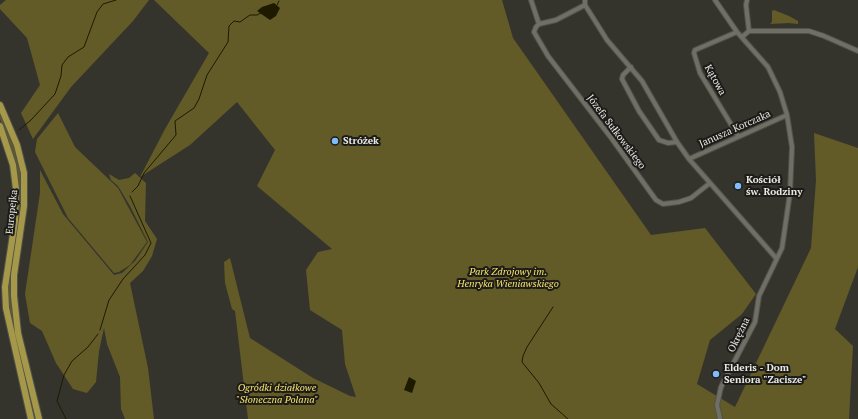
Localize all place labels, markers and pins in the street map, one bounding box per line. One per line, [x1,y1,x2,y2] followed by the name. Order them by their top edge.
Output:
[343,135,379,147] place label: Stróżek
[330,136,340,146] marker: Stróżek
[746,174,802,198] place label: Kościół św. Rodziny
[733,181,743,191] marker: Kościół św. Rodziny
[724,362,806,386] place label: Elderis - Dom Seniora "Zacisze"
[711,369,721,379] marker: Elderis - Dom Seniora "Zacisze"

